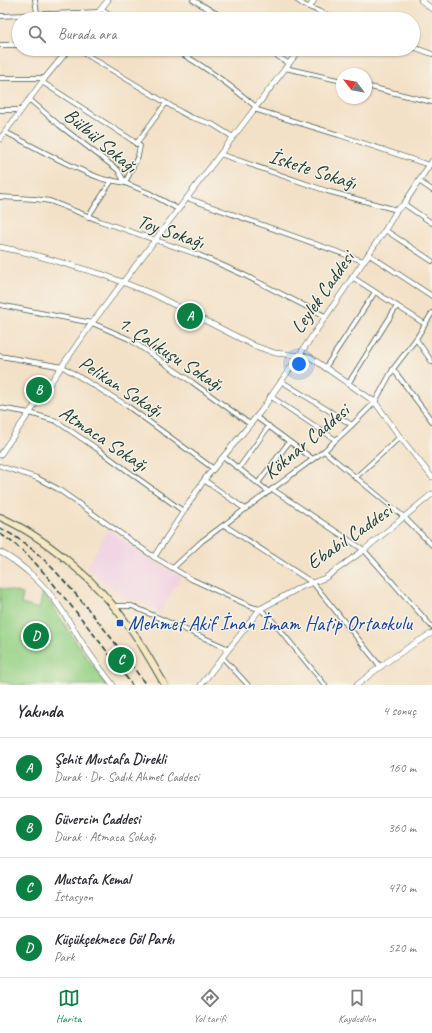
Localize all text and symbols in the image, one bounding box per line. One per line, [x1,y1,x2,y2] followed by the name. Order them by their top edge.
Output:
[12,12,420,56] search box
[26,23,48,45] icon: search
[58,25,116,44] text: Burada ara
[336,68,372,104] north arrow
[59,102,143,179] street label: Bülbül Sokağı
[266,144,361,196] street label: İskete Sokağı
[134,208,209,255] street label: Toy Sokağı
[285,245,361,338] street label: Leylek Caddesi
[177,301,203,331] pin: A
[113,310,229,397] street label: 1. Çalıkuşu Sokağı
[74,350,168,423] street label: Pelikan Sokağı
[289,354,309,374] your location
[26,375,52,405] pin: B
[258,397,356,484] street label: Köknar Caddesi
[55,400,154,478] street label: Atmaca Sokağı
[302,497,399,575] street label: Ebabil Caddesi
[128,611,413,636] place label: Mehmet Akif İnan İmam Hatip Ortaokulu
[115,618,125,628] marker: Mehmet Akif İnan İmam Hatip Ortaokulu
[23,621,49,651] pin: D
[108,645,134,675] pin: C
[16,701,63,722] text: Yakında
[383,703,416,719] text: 4 sonuç
[54,750,166,769] text: Şehit Mustafa Direkli
[26,760,32,776] text: A
[388,760,416,776] text: 160 m
[54,769,199,785] text: Durak · Dr. Sadık Ahmet Caddesi
[54,810,140,829] text: Güvercin Caddesi
[26,820,32,836] text: B
[388,820,416,836] text: 360 m
[54,829,156,845] text: Durak · Atmaca Sokağı
[54,870,131,889] text: Mustafa Kemal
[26,880,32,896] text: C
[388,880,416,896] text: 470 m
[54,889,93,905] text: İstasyon
[54,930,174,949] text: Küçükçekmece Göl Parkı
[25,940,33,956] text: D
[388,940,416,956] text: 520 m
[54,949,75,965] text: Park
[56,987,81,1025] tab: Harita
[193,987,226,1025] tab: Yol tarifi
[338,987,376,1025] tab: Kaydedilen

